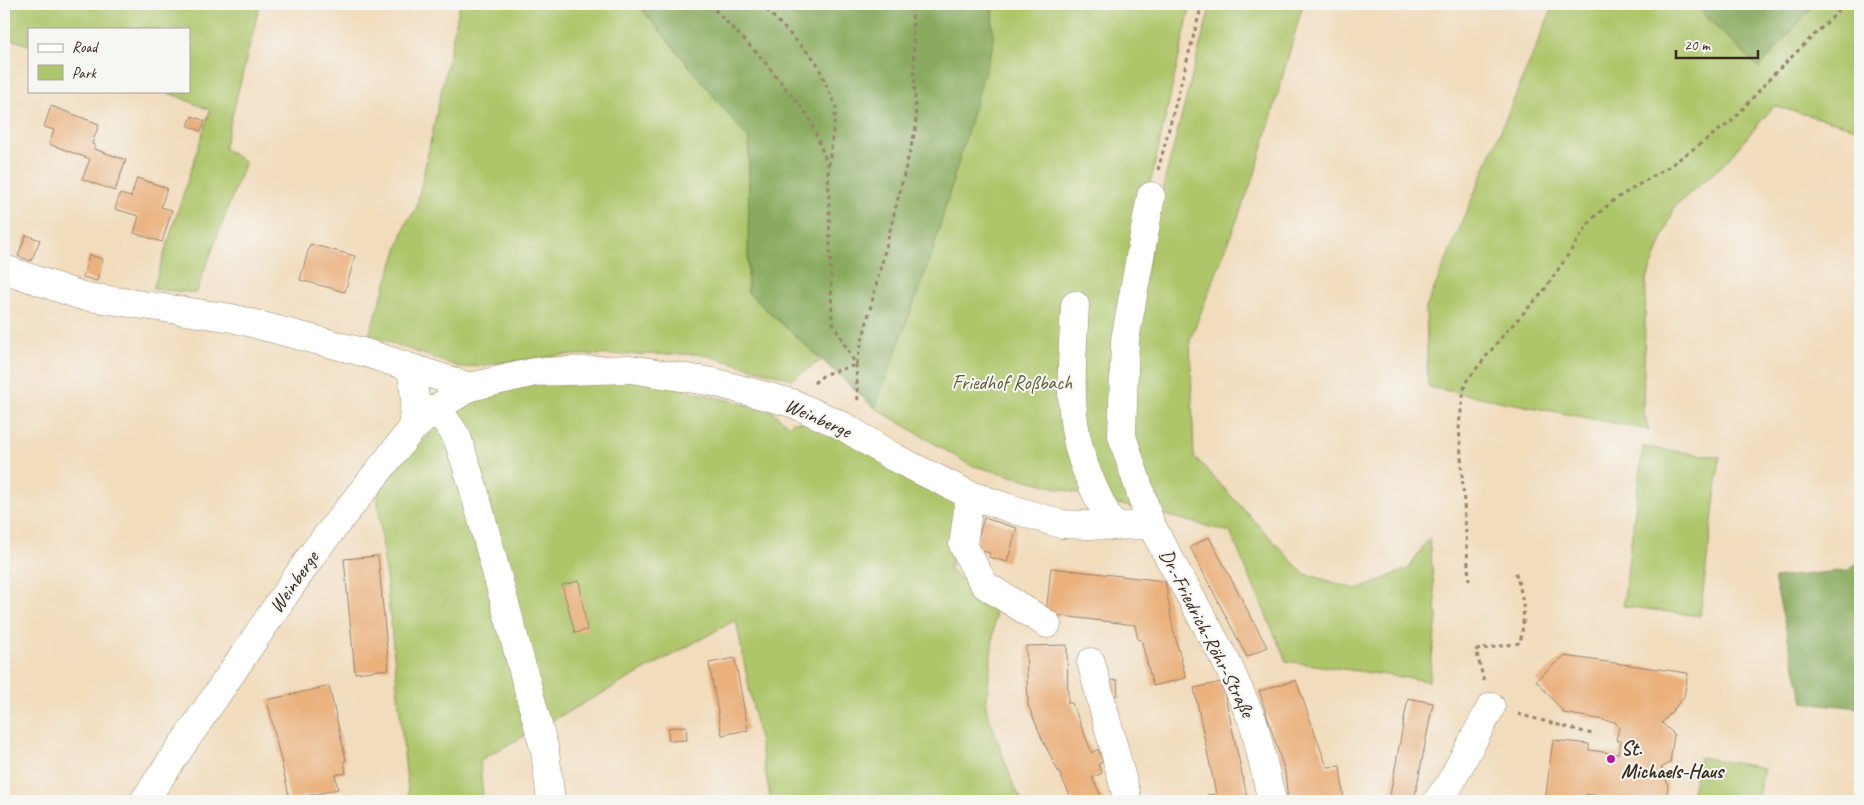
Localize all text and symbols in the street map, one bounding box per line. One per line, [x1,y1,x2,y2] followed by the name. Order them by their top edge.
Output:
[28,28,190,92] legend
[1676,28,1759,60] scale bar
[1684,36,1711,55] text: 20 m
[72,38,99,57] text: Road
[72,64,97,83] text: Park
[952,370,1073,395] park label: Friedhof Roßbach
[781,392,856,444] street label: Weinberge
[264,545,325,618] street label: Weinberge
[1154,545,1261,723] street label: Dr.-Friedrich-Röhr-Straße
[1621,736,1725,784] place label: St. Michaels-Haus
[1605,753,1617,765] marker: St. Michaels-Haus

